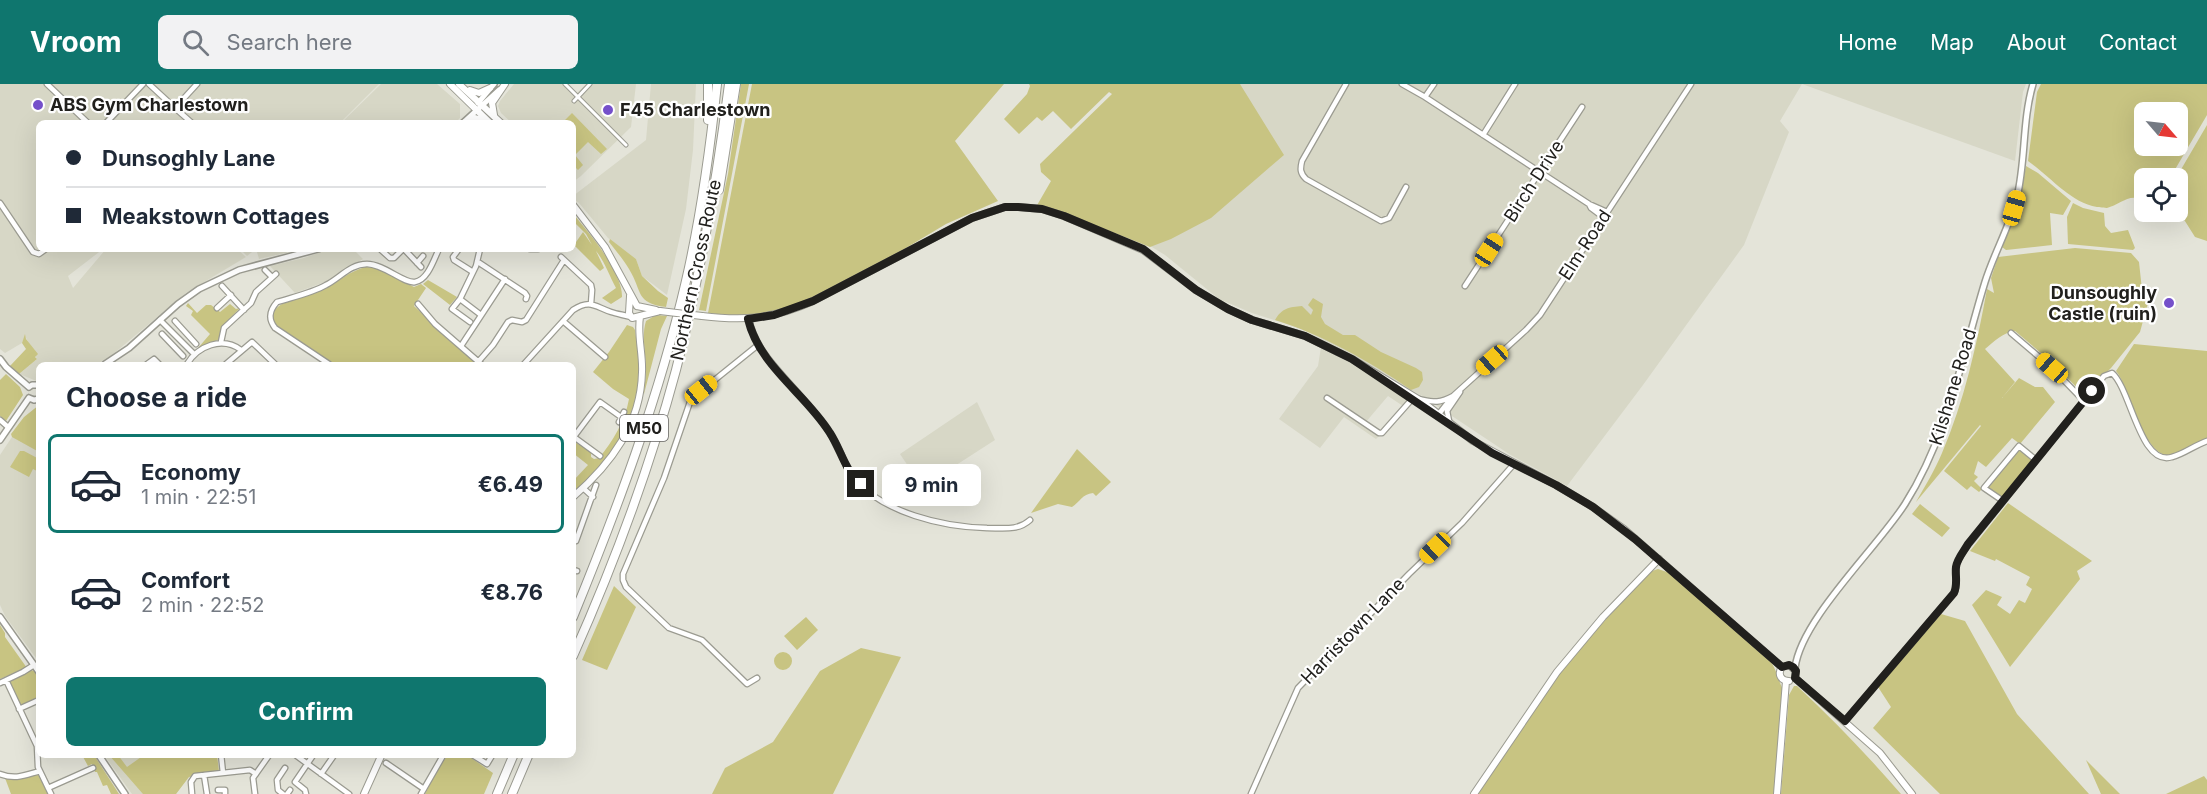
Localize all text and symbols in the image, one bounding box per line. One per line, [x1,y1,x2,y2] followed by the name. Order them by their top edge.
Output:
[158,15,578,69] search box
[30,25,122,59] text: Vroom
[179,26,212,59] icon: search
[227,29,352,55] text: Search here
[1838,30,1897,55] text: Home
[1930,30,1974,55] text: Map
[2007,30,2066,55] text: About
[2099,30,2177,55] text: Contact
[50,94,248,115] place label: ABS Gym Charlestown
[31,98,45,112] marker: ABS Gym Charlestown
[620,99,771,120] place label: F45 Charlestown
[2134,102,2188,156] north arrow
[2134,102,2188,222] map controls
[601,103,615,117] marker: F45 Charlestown
[1499,136,1568,226] street label: Birch Drive
[102,145,275,171] text: Dunsoghly Lane
[2134,168,2188,222] button: locate
[666,177,725,362] street label: Northern Cross Route
[2000,188,2028,228] car
[102,203,330,229] text: Meakstown Cottages
[1554,206,1615,284] street label: Elm Road
[1472,230,1506,270] car
[2048,282,2157,324] place label: Dunsoughly Castle (ruin)
[2162,296,2176,310] marker: Dunsoughly Castle (ruin)
[1925,326,1980,448] street label: Kilshane Road
[1473,341,1511,379] car
[2033,349,2071,387] car
[681,372,721,408] car
[2078,377,2105,404] route start
[66,381,247,414] text: Choose a ride
[620,415,668,441] road number: M50
[69,457,123,511] icon: car
[141,459,241,485] text: Economy
[882,463,981,505] callout: 9 min
[847,470,874,497] route end
[478,471,543,497] text: €6.49
[905,473,958,497] text: 9 min
[141,485,256,509] text: 1 min · 22:51
[1416,529,1454,567] car
[69,565,123,619] icon: car
[141,567,230,593] text: Comfort
[1297,573,1409,688] street label: Harristown Lane
[481,579,543,605] text: €8.76
[141,593,265,617] text: 2 min · 22:52
[66,677,546,746] button: Confirm

